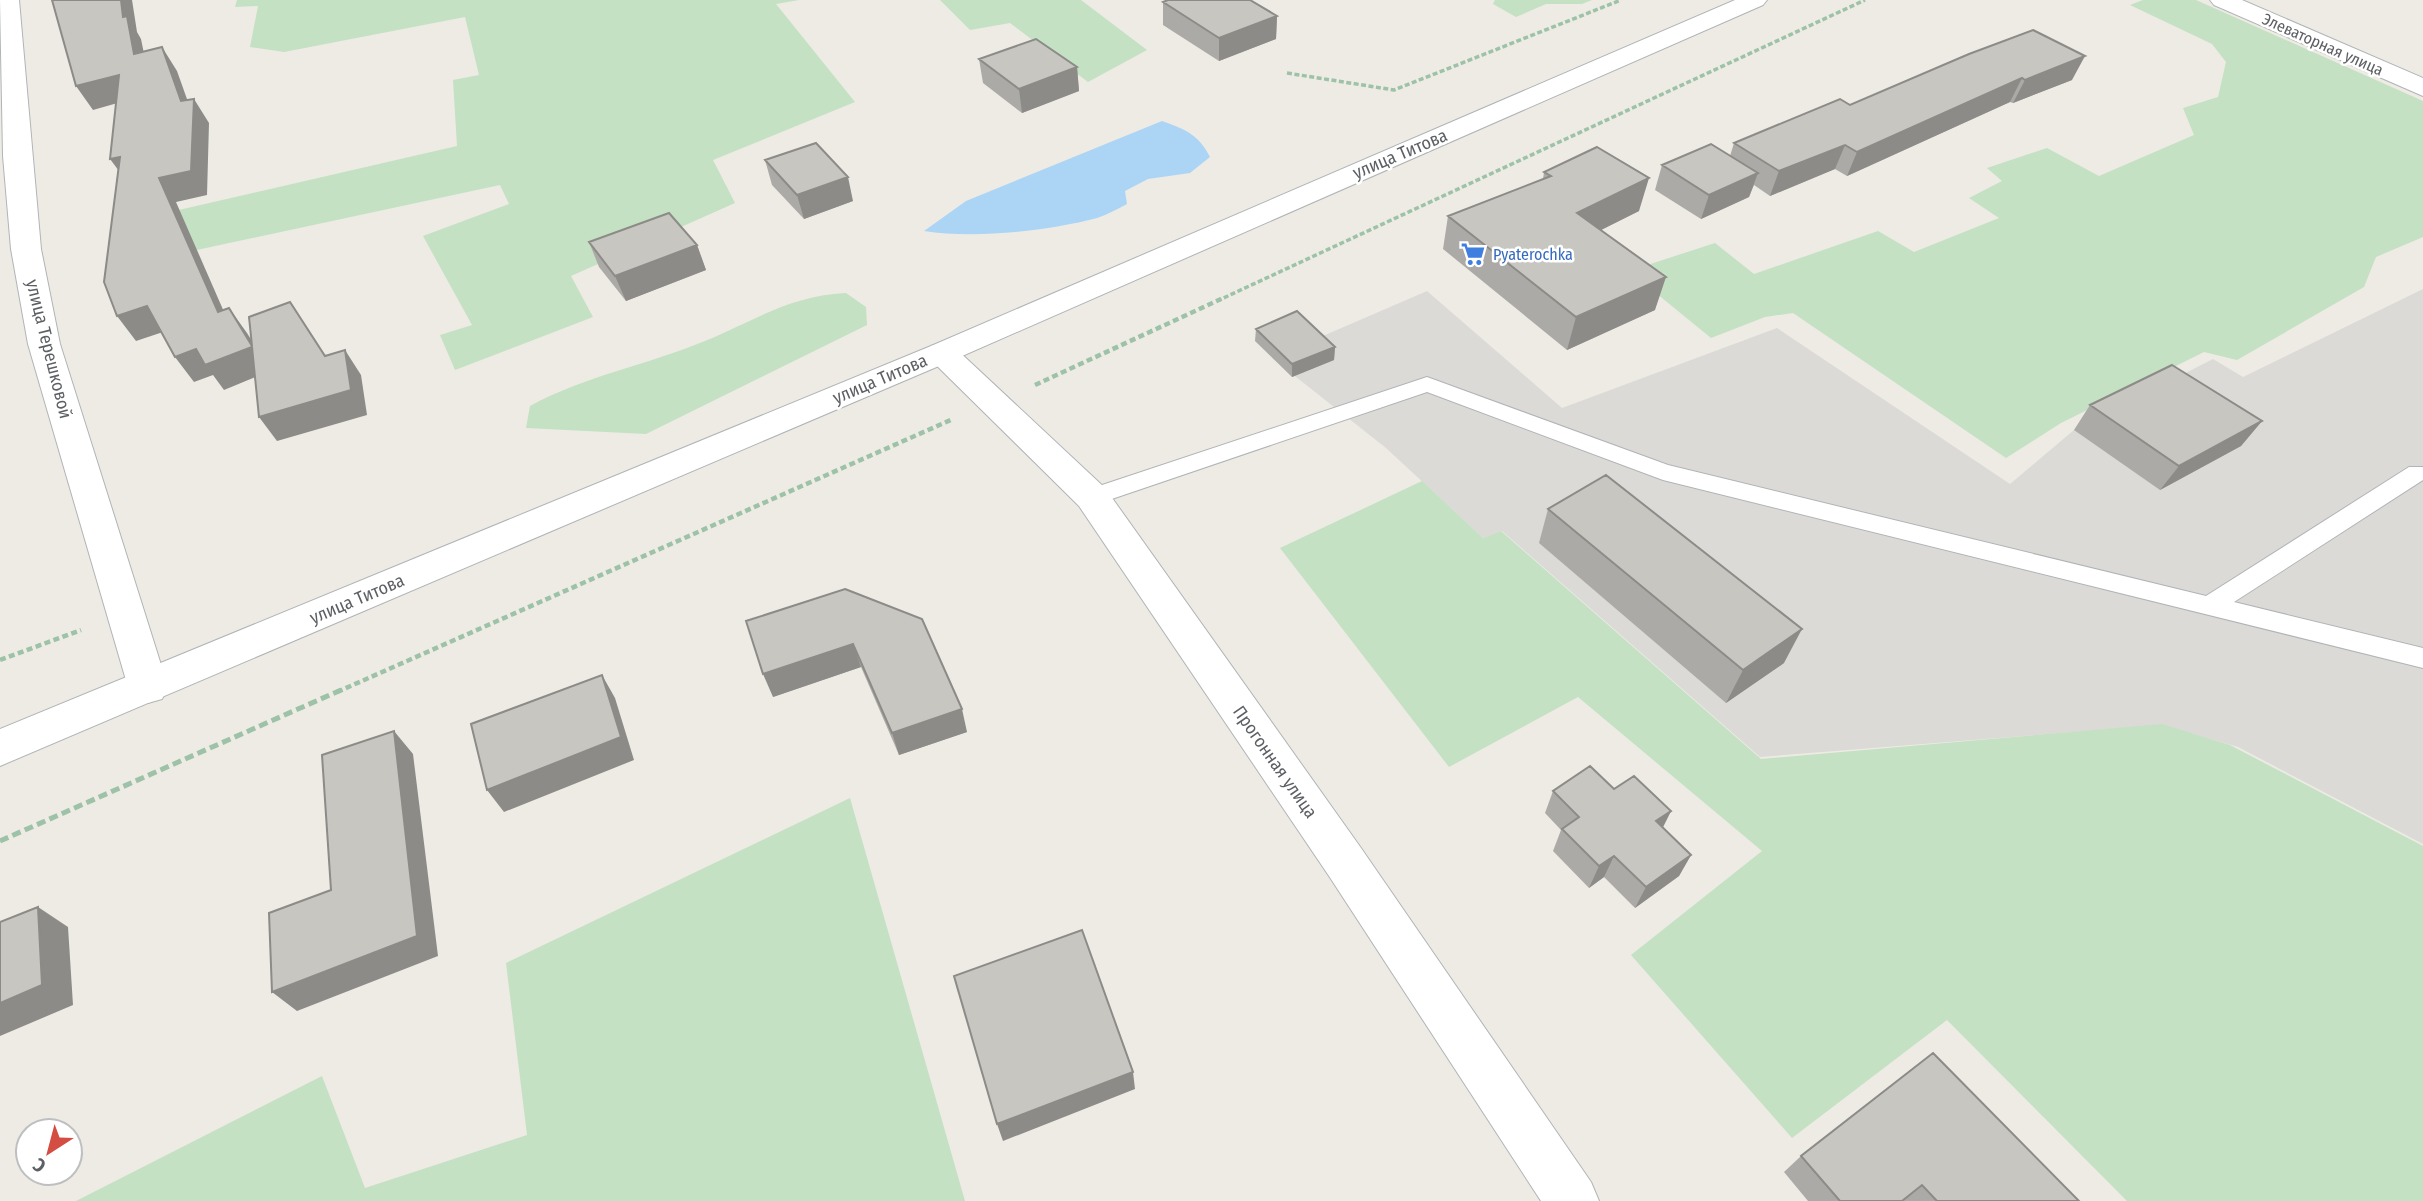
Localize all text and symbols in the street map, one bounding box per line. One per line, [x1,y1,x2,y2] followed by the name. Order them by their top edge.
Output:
[2259,9,2386,80] street label: Элеваторная улица
[1349,124,1451,184] street label: улица Титова
[1459,240,1487,268] supermarket icon: Pyaterochka
[1493,245,1573,264] place label: Pyaterochka
[21,277,77,421] street label: улица Терешковой
[829,349,931,409] street label: улица Титова
[306,569,408,629] street label: улица Титова
[1228,702,1322,823] street label: Прогонная улица
[14,1117,84,1187] north arrow
[28,1153,50,1178] text: С

